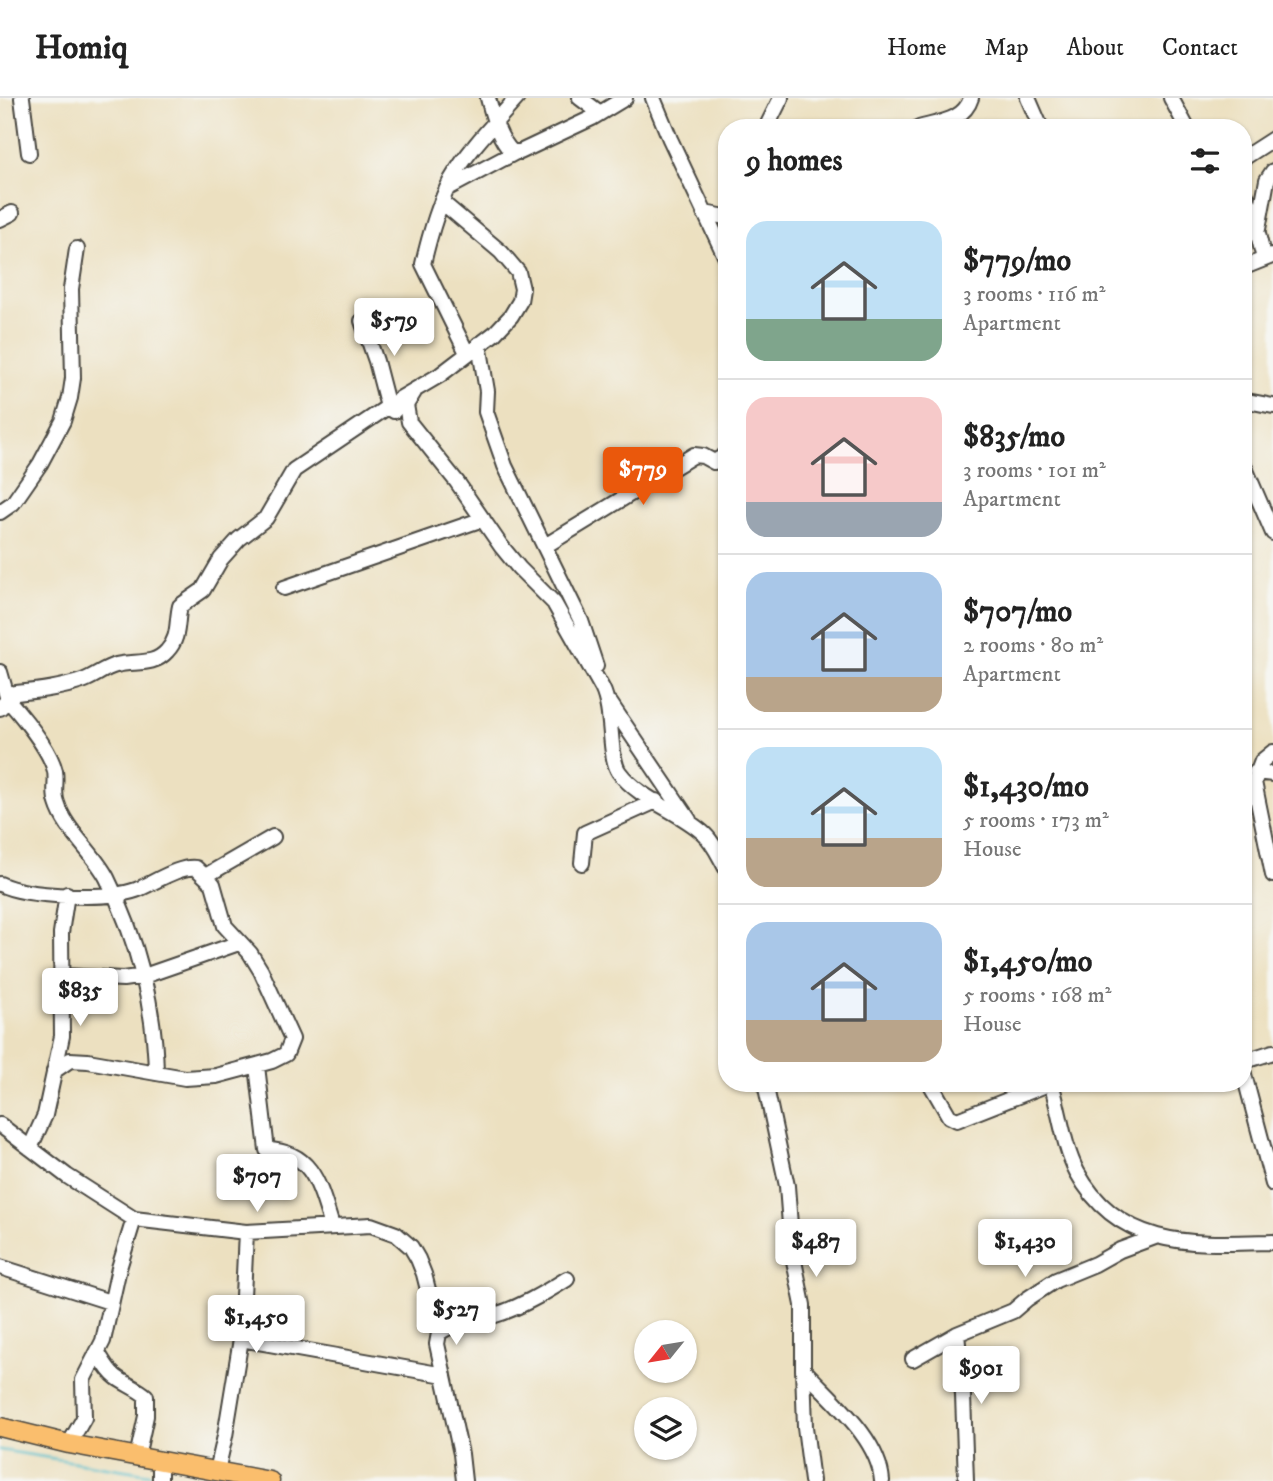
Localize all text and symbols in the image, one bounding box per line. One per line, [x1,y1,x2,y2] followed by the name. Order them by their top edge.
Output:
[35,28,128,69] text: Homiq
[887,33,946,63] text: Home
[984,33,1029,63] text: Map
[1067,33,1124,63] text: About
[1162,33,1238,63] text: Contact
[1186,142,1224,180] icon: filters
[746,143,843,180] text: 9 homes
[963,243,1071,280] text: $779/mo
[802,249,886,333] icon: home
[963,280,1106,309] text: 3 rooms · 116 m²
[353,299,435,358] pin: $579
[370,306,418,335] text: $579
[963,309,1061,338] text: Apartment
[963,419,1065,456] text: $835/mo
[802,425,886,509] icon: home
[602,448,684,507] pin: $779
[619,455,667,484] text: $779
[963,456,1106,485] text: 3 rooms · 101 m²
[963,485,1061,514] text: Apartment
[963,594,1072,631] text: $707/mo
[802,600,886,684] icon: home
[963,631,1103,660] text: 2 rooms · 80 m²
[963,660,1061,689] text: Apartment
[963,769,1089,806] text: $1,430/mo
[802,775,886,859] icon: home
[963,806,1109,835] text: 5 rooms · 173 m²
[963,835,1021,864] text: House
[963,944,1092,981] text: $1,450/mo
[802,950,886,1034] icon: home
[39,968,121,1028] pin: $835
[58,976,102,1005] text: $835
[963,981,1111,1010] text: 5 rooms · 168 m²
[963,1010,1021,1039] text: House
[216,1154,298,1214] pin: $707
[232,1162,282,1191] text: $707
[775,1220,857,1279] pin: $487
[968,1220,1082,1279] pin: $1,430
[791,1227,841,1256] text: $487
[994,1227,1056,1256] text: $1,430
[415,1288,497,1347] pin: $527
[433,1295,479,1324] text: $527
[199,1296,313,1355] pin: $1,450
[224,1303,288,1332] text: $1,450
[634,1320,696,1382] north arrow
[634,1320,697,1460] map controls
[940,1346,1022,1406] pin: $901
[959,1354,1003,1383] text: $901
[634,1397,697,1460] button: layers

